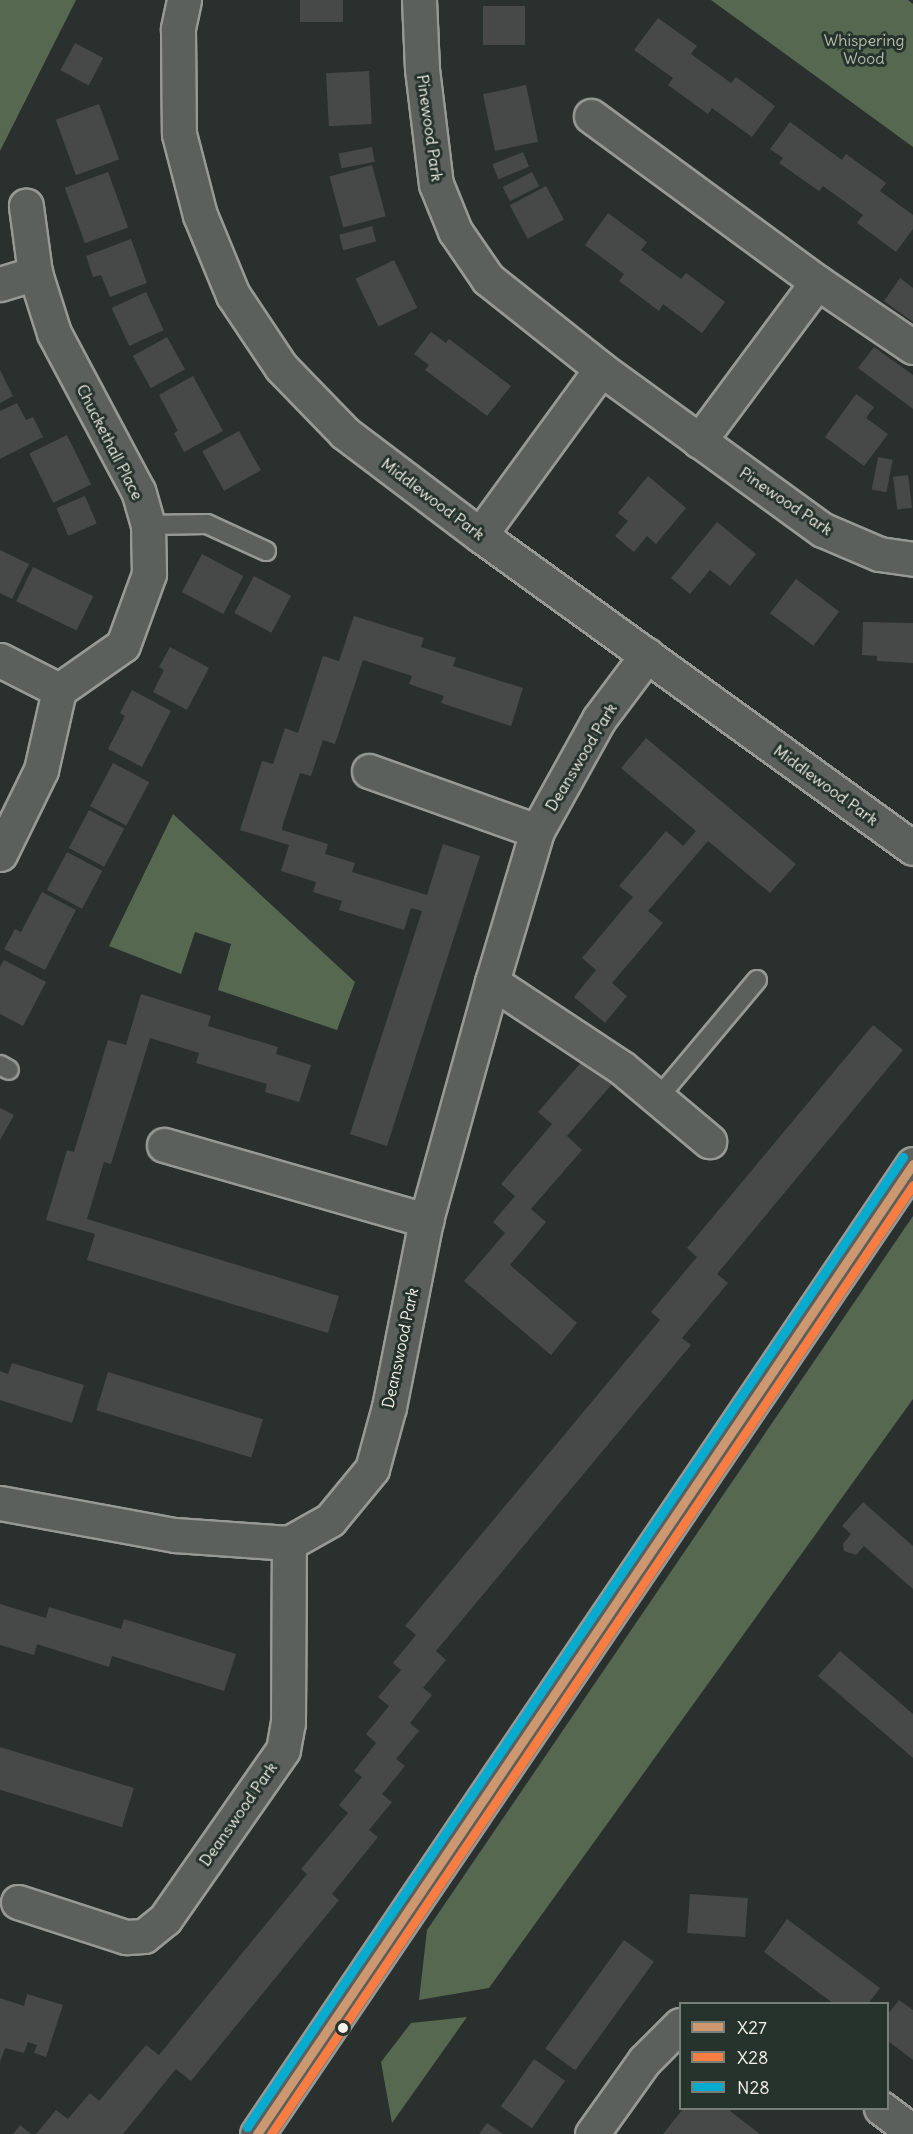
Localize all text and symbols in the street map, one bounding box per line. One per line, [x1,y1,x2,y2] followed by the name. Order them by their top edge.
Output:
[824,30,904,68] park label: Whispering Wood
[413,73,447,183] street label: Pinewood Park
[73,381,147,503] street label: Chuckethall Place
[378,454,488,544] street label: Middlewood Park
[736,463,836,539] street label: Pinewood Park
[541,700,621,814] street label: Deanswood Park
[770,741,882,829] street label: Middlewood Park
[378,1286,422,1410] street label: Deanswood Park
[195,1758,281,1870] street label: Deanswood Park
[679,2002,889,2110] legend
[737,2016,767,2039] text: X27
[337,2022,349,2034] unlabelled marker
[737,2046,768,2069] text: X28
[737,2076,770,2099] text: N28

